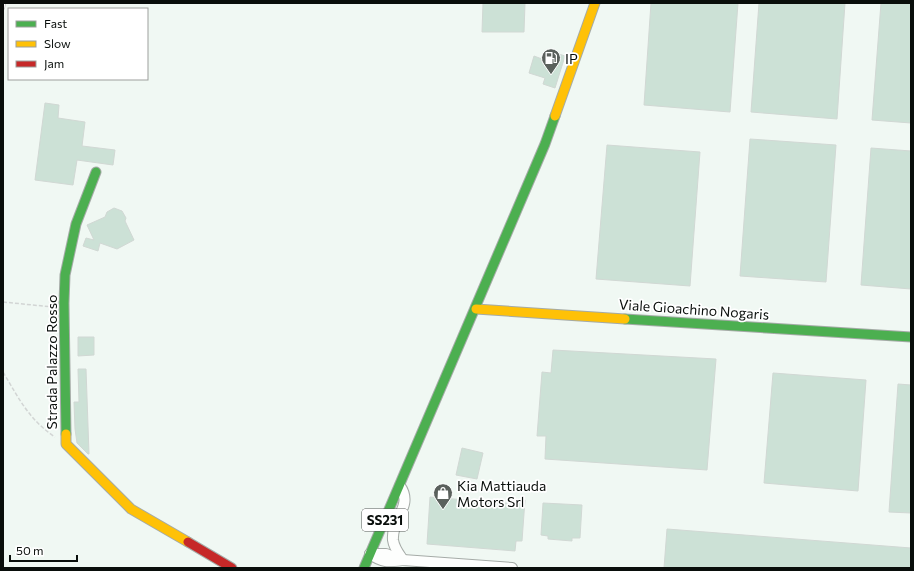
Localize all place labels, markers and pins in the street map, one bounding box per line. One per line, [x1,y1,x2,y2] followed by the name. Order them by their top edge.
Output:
[540,47,562,75] fuel station icon: IP
[565,50,578,67] place label: IP
[457,477,546,510] place label: Kia Mattiauda Motors Srl
[432,482,454,510] shop icon: Kia Mattiauda Motors Srl

